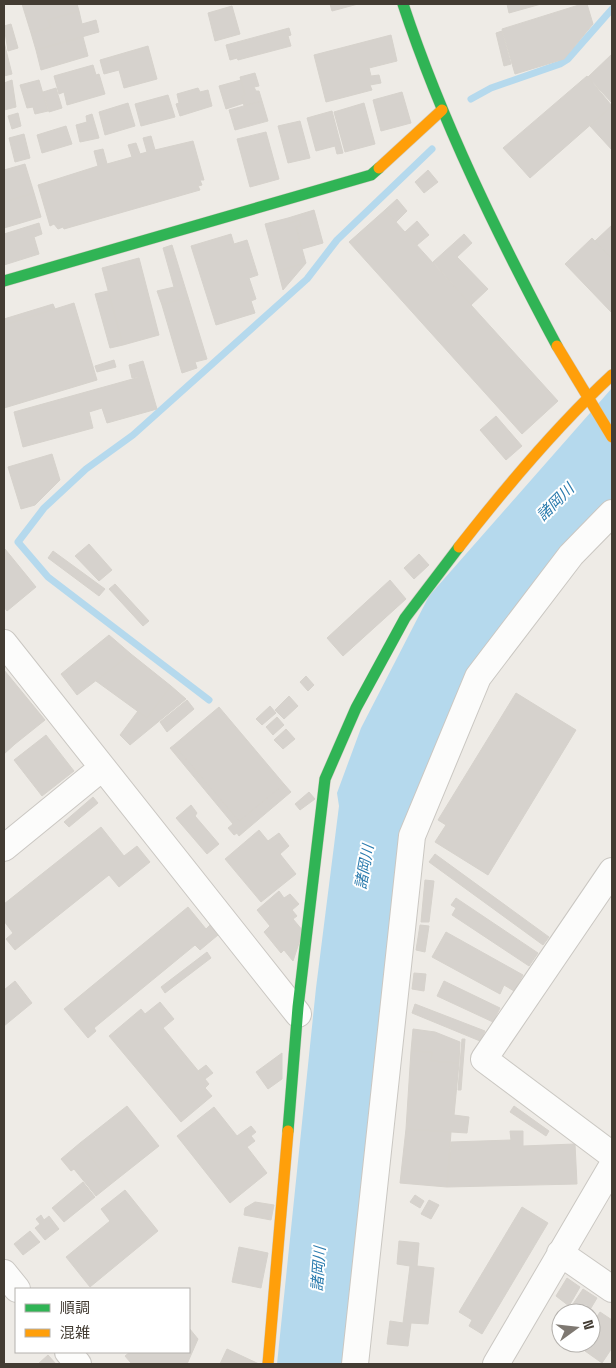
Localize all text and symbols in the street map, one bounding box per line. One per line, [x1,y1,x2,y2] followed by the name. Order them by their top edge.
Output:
[532,478,579,525] water label: 諸岡川
[351,841,378,891] water label: 諸岡川
[307,1244,329,1292] water label: 諸岡川
[15,1288,190,1353] legend
[60,1298,90,1317] text: 順調
[551,1303,601,1353] north arrow
[579,1318,598,1332] text: N
[60,1323,90,1342] text: 混雑

